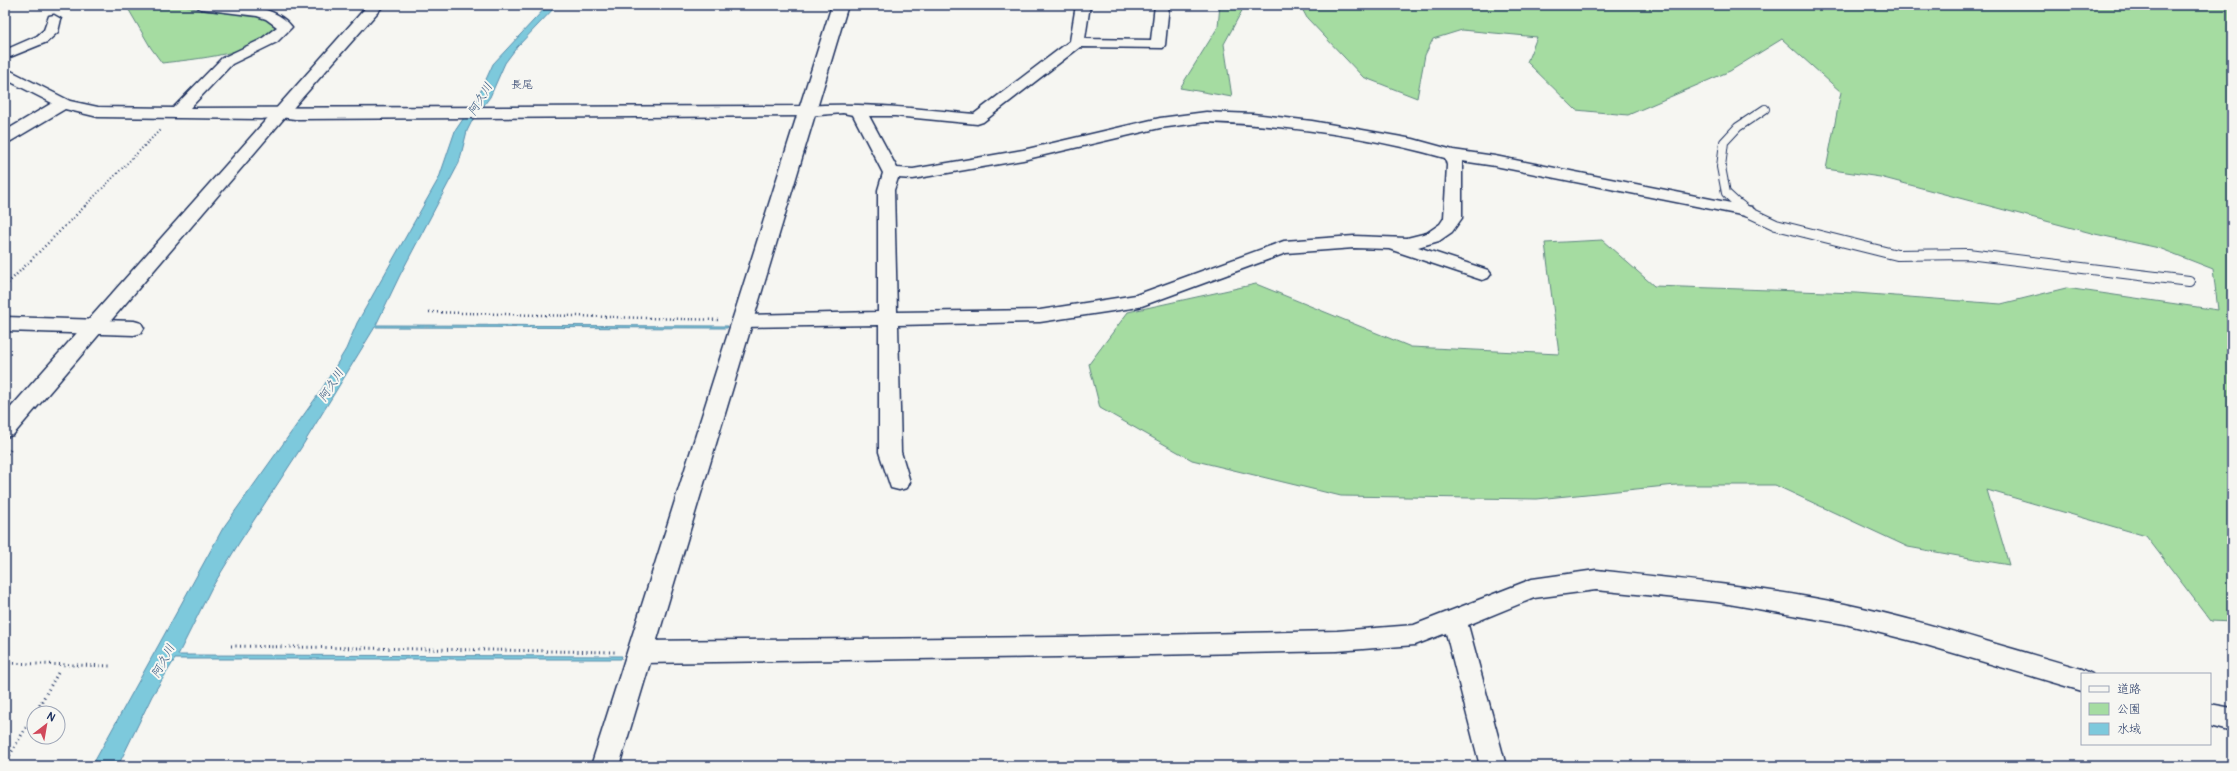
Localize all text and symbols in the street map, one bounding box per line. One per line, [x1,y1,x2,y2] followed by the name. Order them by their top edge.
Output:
[511,78,533,91] district label: 長尾
[465,80,496,119] water label: 阿久川
[316,366,347,405] water label: 阿久川
[148,642,179,681] water label: 阿久川
[2081,673,2211,745] legend
[2117,682,2141,697] text: 道路
[2117,702,2141,717] text: 公園
[26,705,66,745] north arrow
[44,709,58,725] text: N
[2117,722,2141,737] text: 水域

